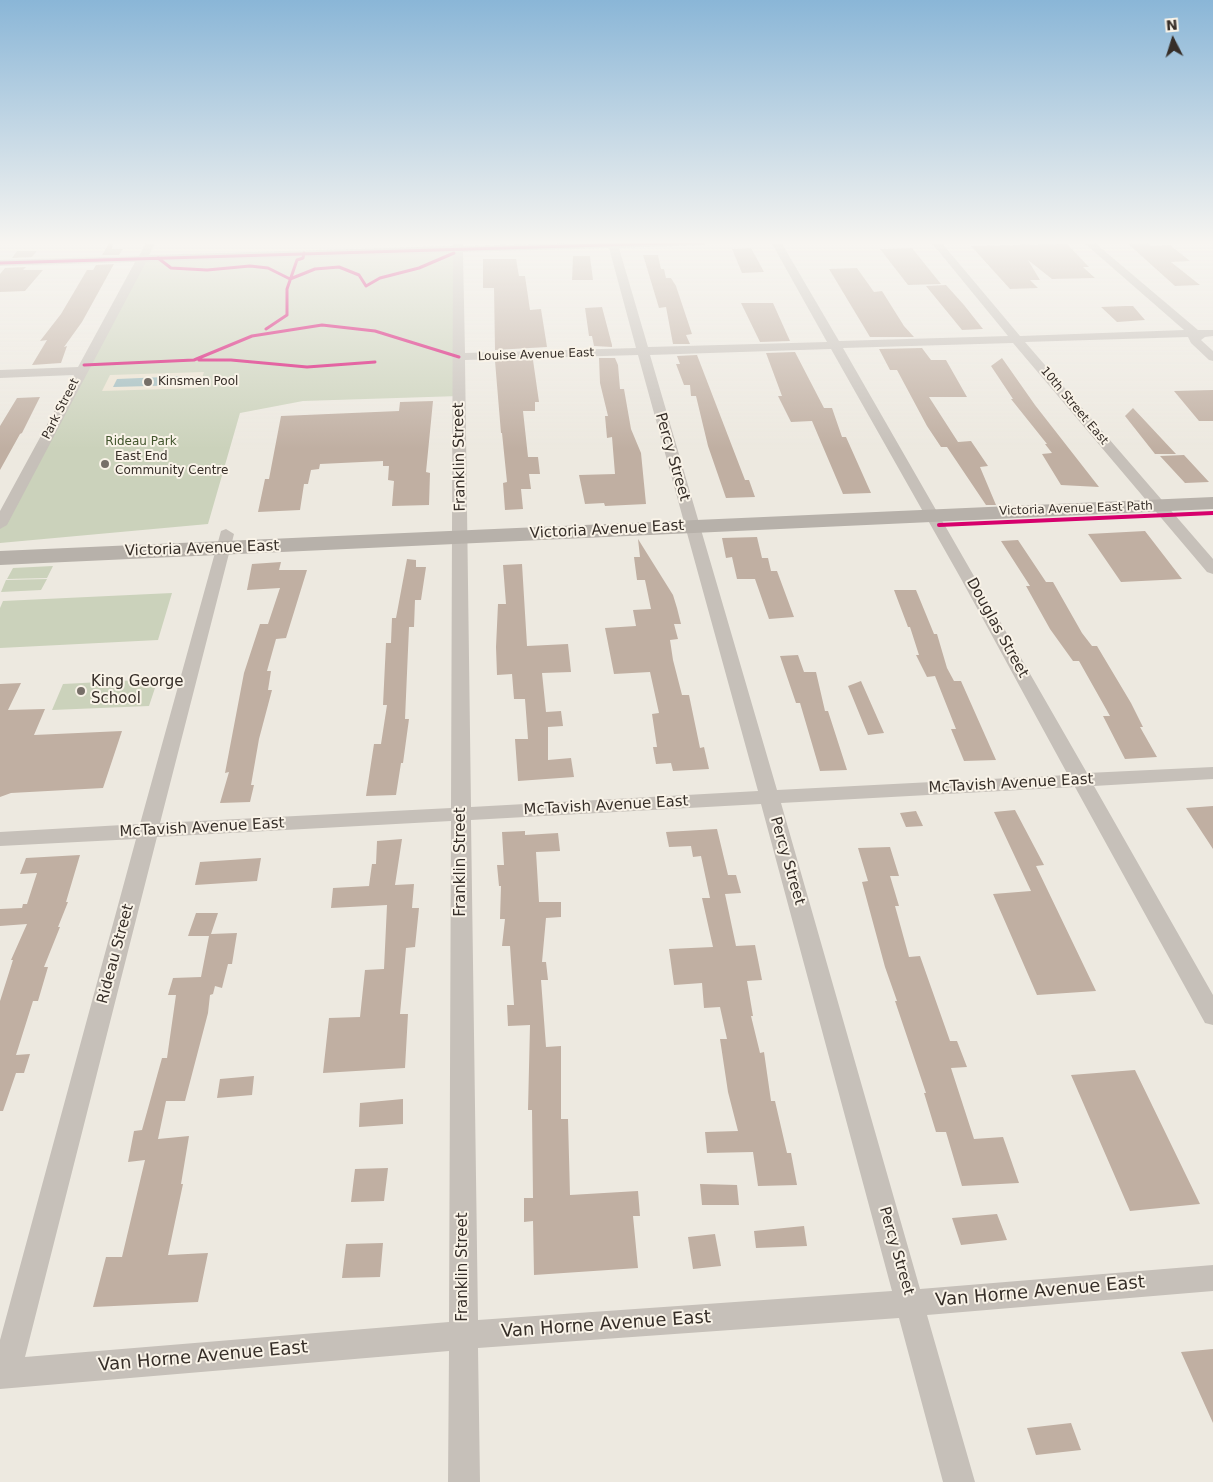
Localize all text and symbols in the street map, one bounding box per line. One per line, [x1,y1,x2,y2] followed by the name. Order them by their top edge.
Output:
[1148,15,1198,65] north arrow
[1165,17,1178,34] text: N
[478,346,594,364] street label: Louise Avenue East
[1037,364,1111,448] street label: 10th Street East
[158,375,238,389] place label: Kinsmen Pool
[40,376,82,442] street label: Park Street
[142,376,154,388] marker: Kinsmen Pool
[450,402,470,512] street label: Franklin Street
[651,411,693,503] street label: Percy Street
[105,435,177,449] park label: Rideau Park
[115,450,228,478] place label: East End Community Centre
[99,458,111,470] marker: East End Community Centre
[999,499,1153,519] street label: Victoria Avenue East Path
[529,517,685,543] street label: Victoria Avenue East
[124,537,280,561] street label: Victoria Avenue East
[962,575,1032,681] street label: Douglas Street
[91,673,183,708] place label: King George School
[75,685,87,697] marker: King George School
[928,771,1094,797] street label: McTavish Avenue East
[523,793,689,819] street label: McTavish Avenue East
[452,807,470,917] street label: Franklin Street
[119,815,285,841] street label: McTavish Avenue East
[766,815,808,907] street label: Percy Street
[94,902,138,1006] street label: Rideau Street
[875,1205,917,1297] street label: Percy Street
[454,1212,472,1322] street label: Franklin Street
[934,1272,1146,1312] street label: Van Horne Avenue East
[500,1307,712,1343] street label: Van Horne Avenue East
[97,1337,309,1377] street label: Van Horne Avenue East

